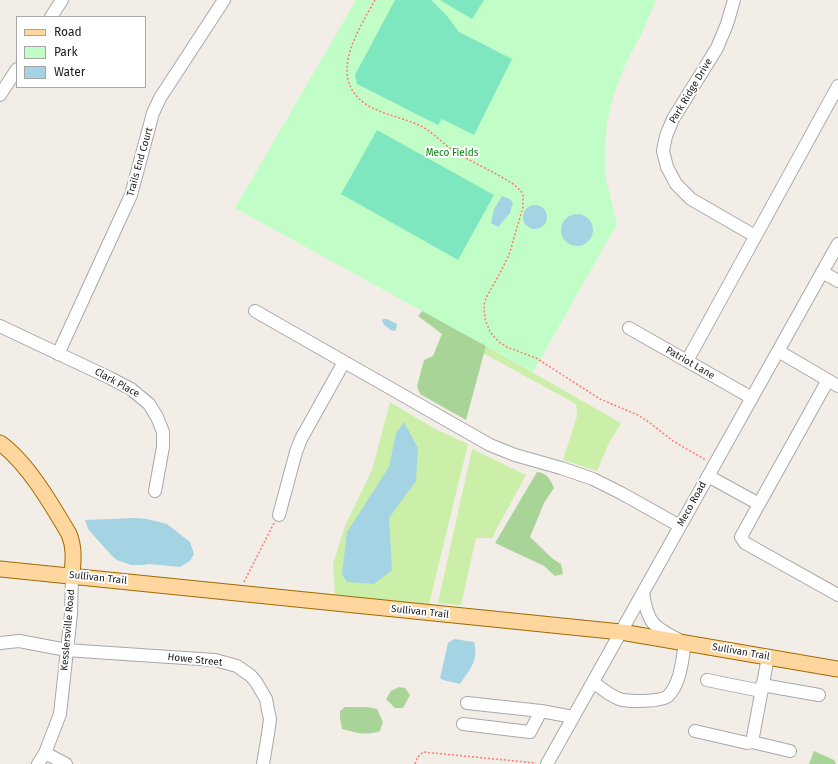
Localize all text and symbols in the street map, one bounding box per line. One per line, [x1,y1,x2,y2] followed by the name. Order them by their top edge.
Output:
[16,16,146,88] legend
[54,25,82,39] text: Road
[54,45,78,59] text: Park
[667,56,715,126] street label: Park Ridge Drive
[54,65,85,79] text: Water
[124,126,156,198] street label: Trails End Court
[426,147,478,159] park label: Meco Fields
[663,344,717,382] street label: Patriot Lane
[92,366,142,400] street label: Clark Place
[675,480,709,528] street label: Meco Road
[68,569,128,587] street label: Sullivan Trail
[58,589,78,671] street label: Kesslersville Road
[390,603,450,621] street label: Sullivan Trail
[711,641,771,663] street label: Sullivan Trail
[167,651,223,669] street label: Howe Street

